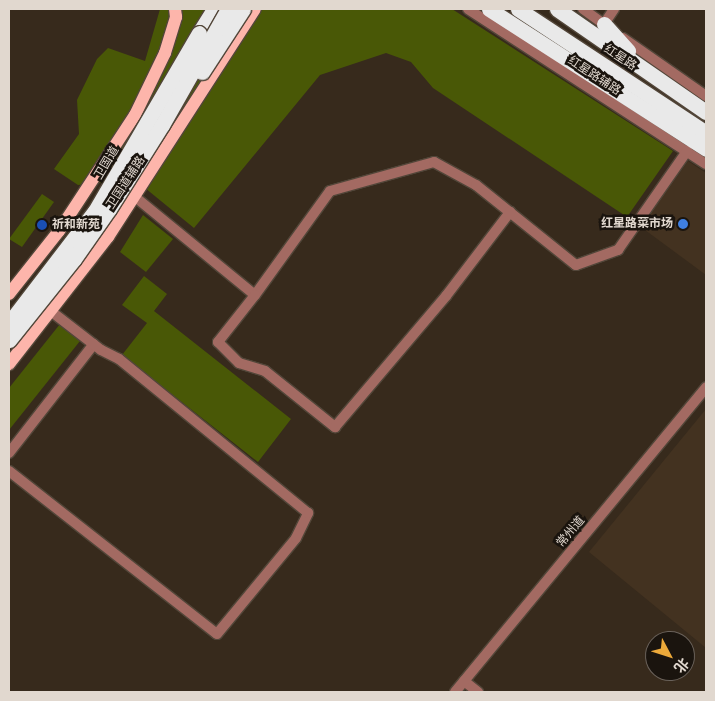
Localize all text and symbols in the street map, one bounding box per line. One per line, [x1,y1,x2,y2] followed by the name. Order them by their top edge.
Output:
[601,42,639,74] street label: 红星路
[565,54,623,98] street label: 红星路辅路
[92,144,122,182] street label: 卫国道
[104,154,148,212] street label: 卫国道辅路
[601,217,673,231] place label: 红星路菜市场
[52,218,100,232] place label: 祈和新苑
[677,218,689,230] marker: 红星路菜市场
[36,219,48,231] marker: 祈和新苑
[554,514,588,550] street label: 常州道
[645,631,695,681] north arrow
[670,654,692,676] text: 北

